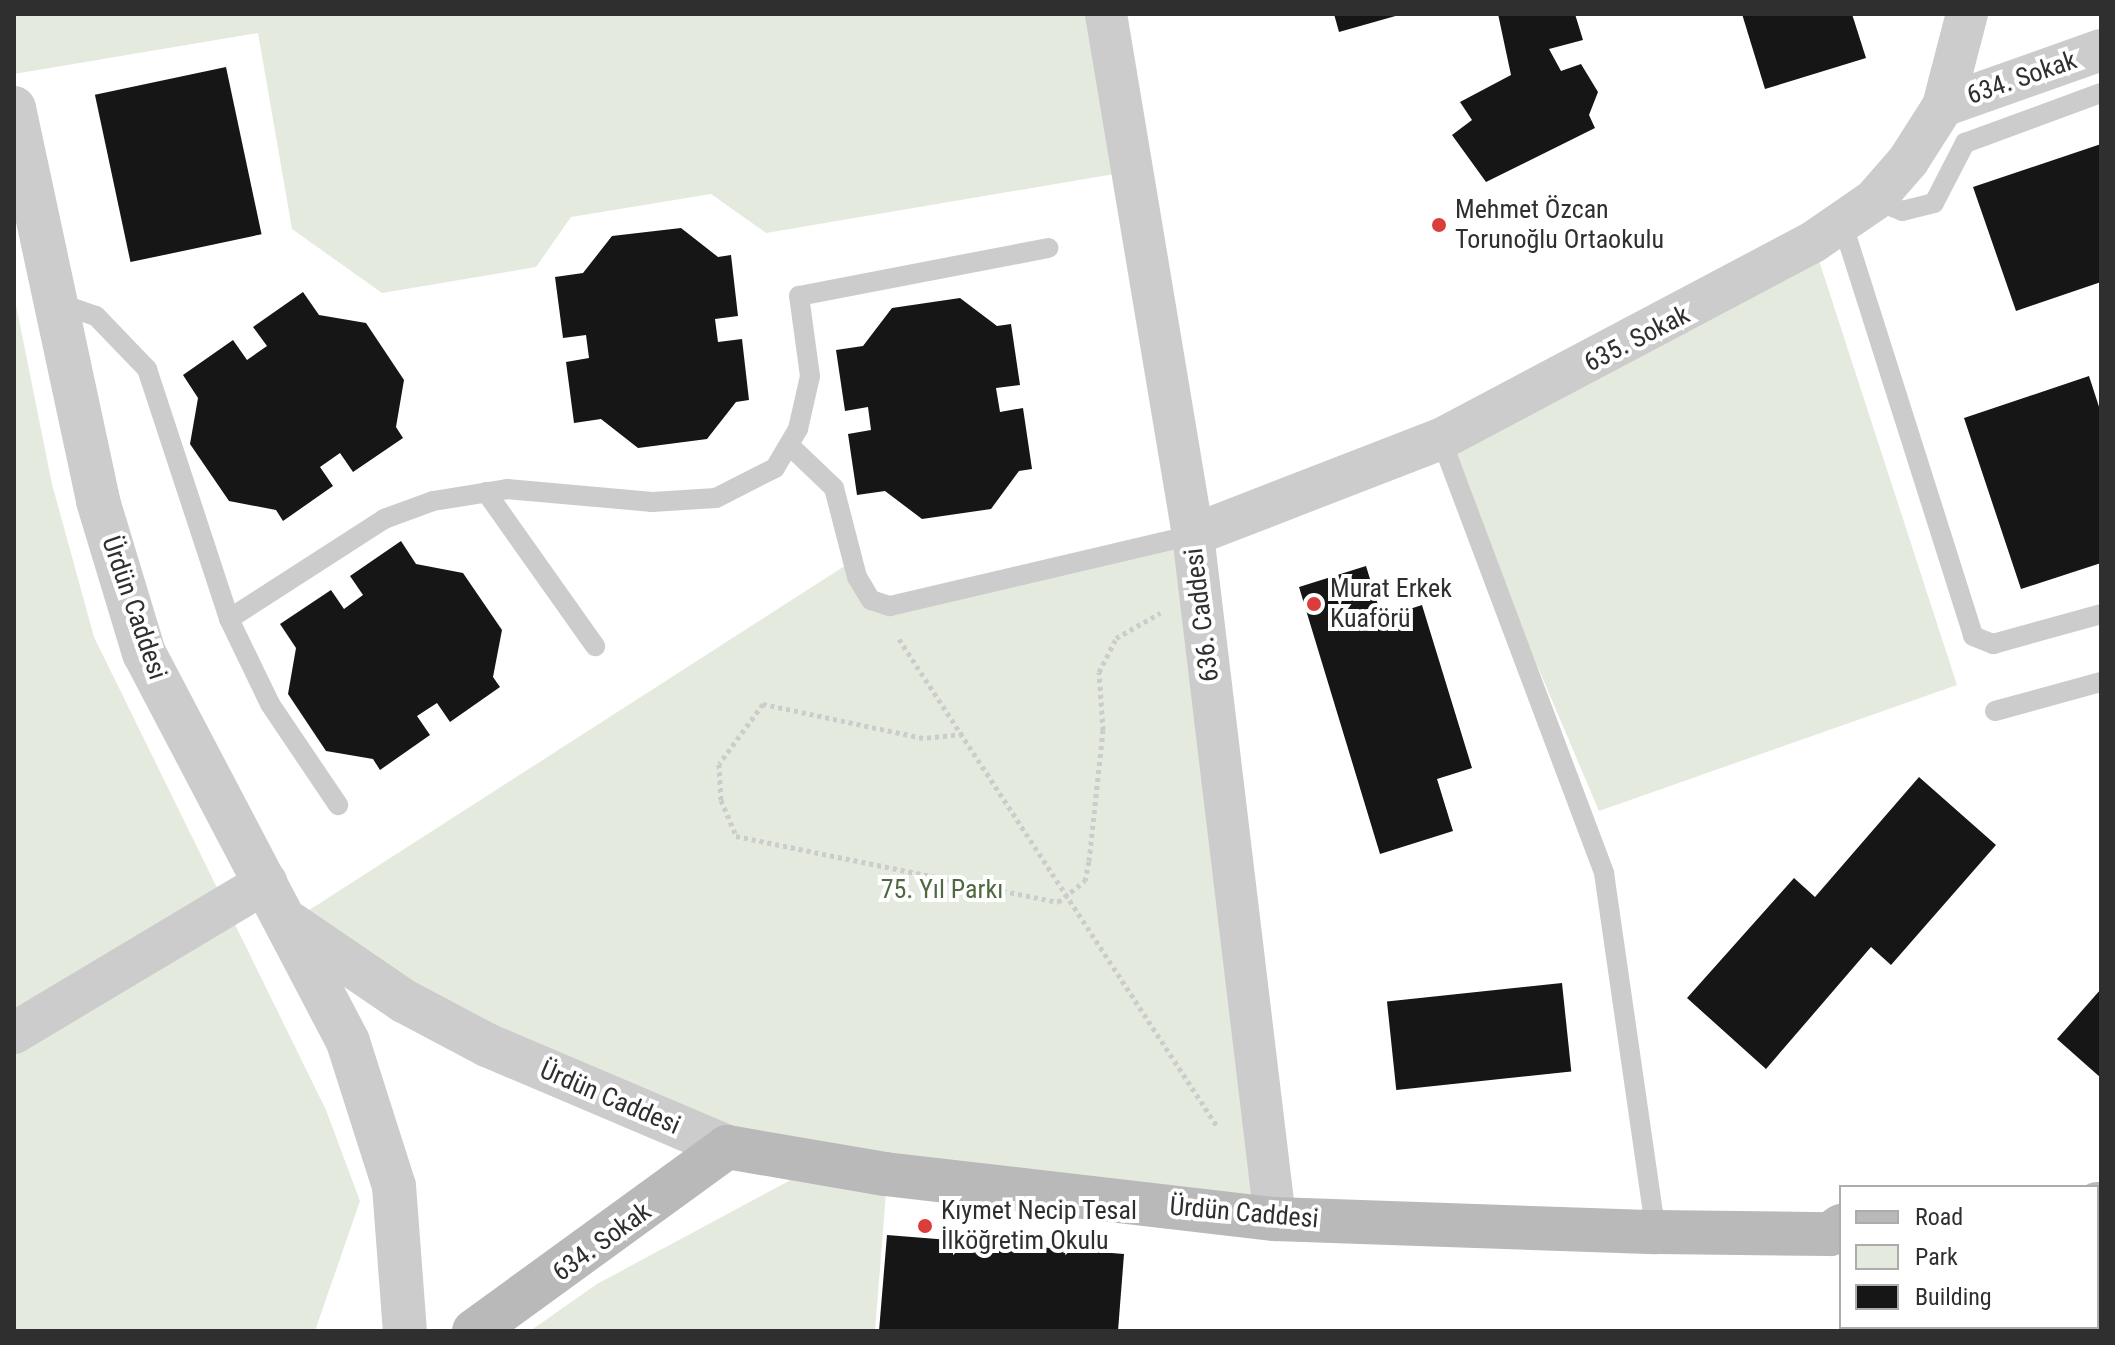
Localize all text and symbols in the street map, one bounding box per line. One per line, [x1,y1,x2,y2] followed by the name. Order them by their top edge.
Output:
[1963,45,2081,111] street label: 634. Sokak
[1455,194,1664,256] place label: Mehmet Özcan Torunoğlu Ortaokulu
[1430,216,1448,234] marker: Mehmet Özcan Torunoğlu Ortaokulu
[1579,299,1695,379] street label: 635. Sokak
[95,532,173,684] street label: Ürdün Caddesi
[1178,546,1226,684] street label: 636. Caddesi
[1330,573,1452,634] place label: Murat Erkek Kuaförü
[1305,595,1323,613] marker: Murat Erkek Kuaförü
[881,874,1003,906] park label: 75. Yıl Parkı
[535,1054,685,1142] street label: Ürdün Caddesi
[1839,1185,2099,1329] legend
[1168,1191,1320,1235] street label: Ürdün Caddesi
[941,1195,1137,1256] place label: Kıymet Necip Tesal İlköğretim Okulu
[547,1196,657,1288] street label: 634. Sokak
[1915,1203,1963,1231] text: Road
[916,1217,934,1235] marker: Kıymet Necip Tesal İlköğretim Okulu
[1915,1243,1958,1271] text: Park
[1915,1283,1992,1311] text: Building

